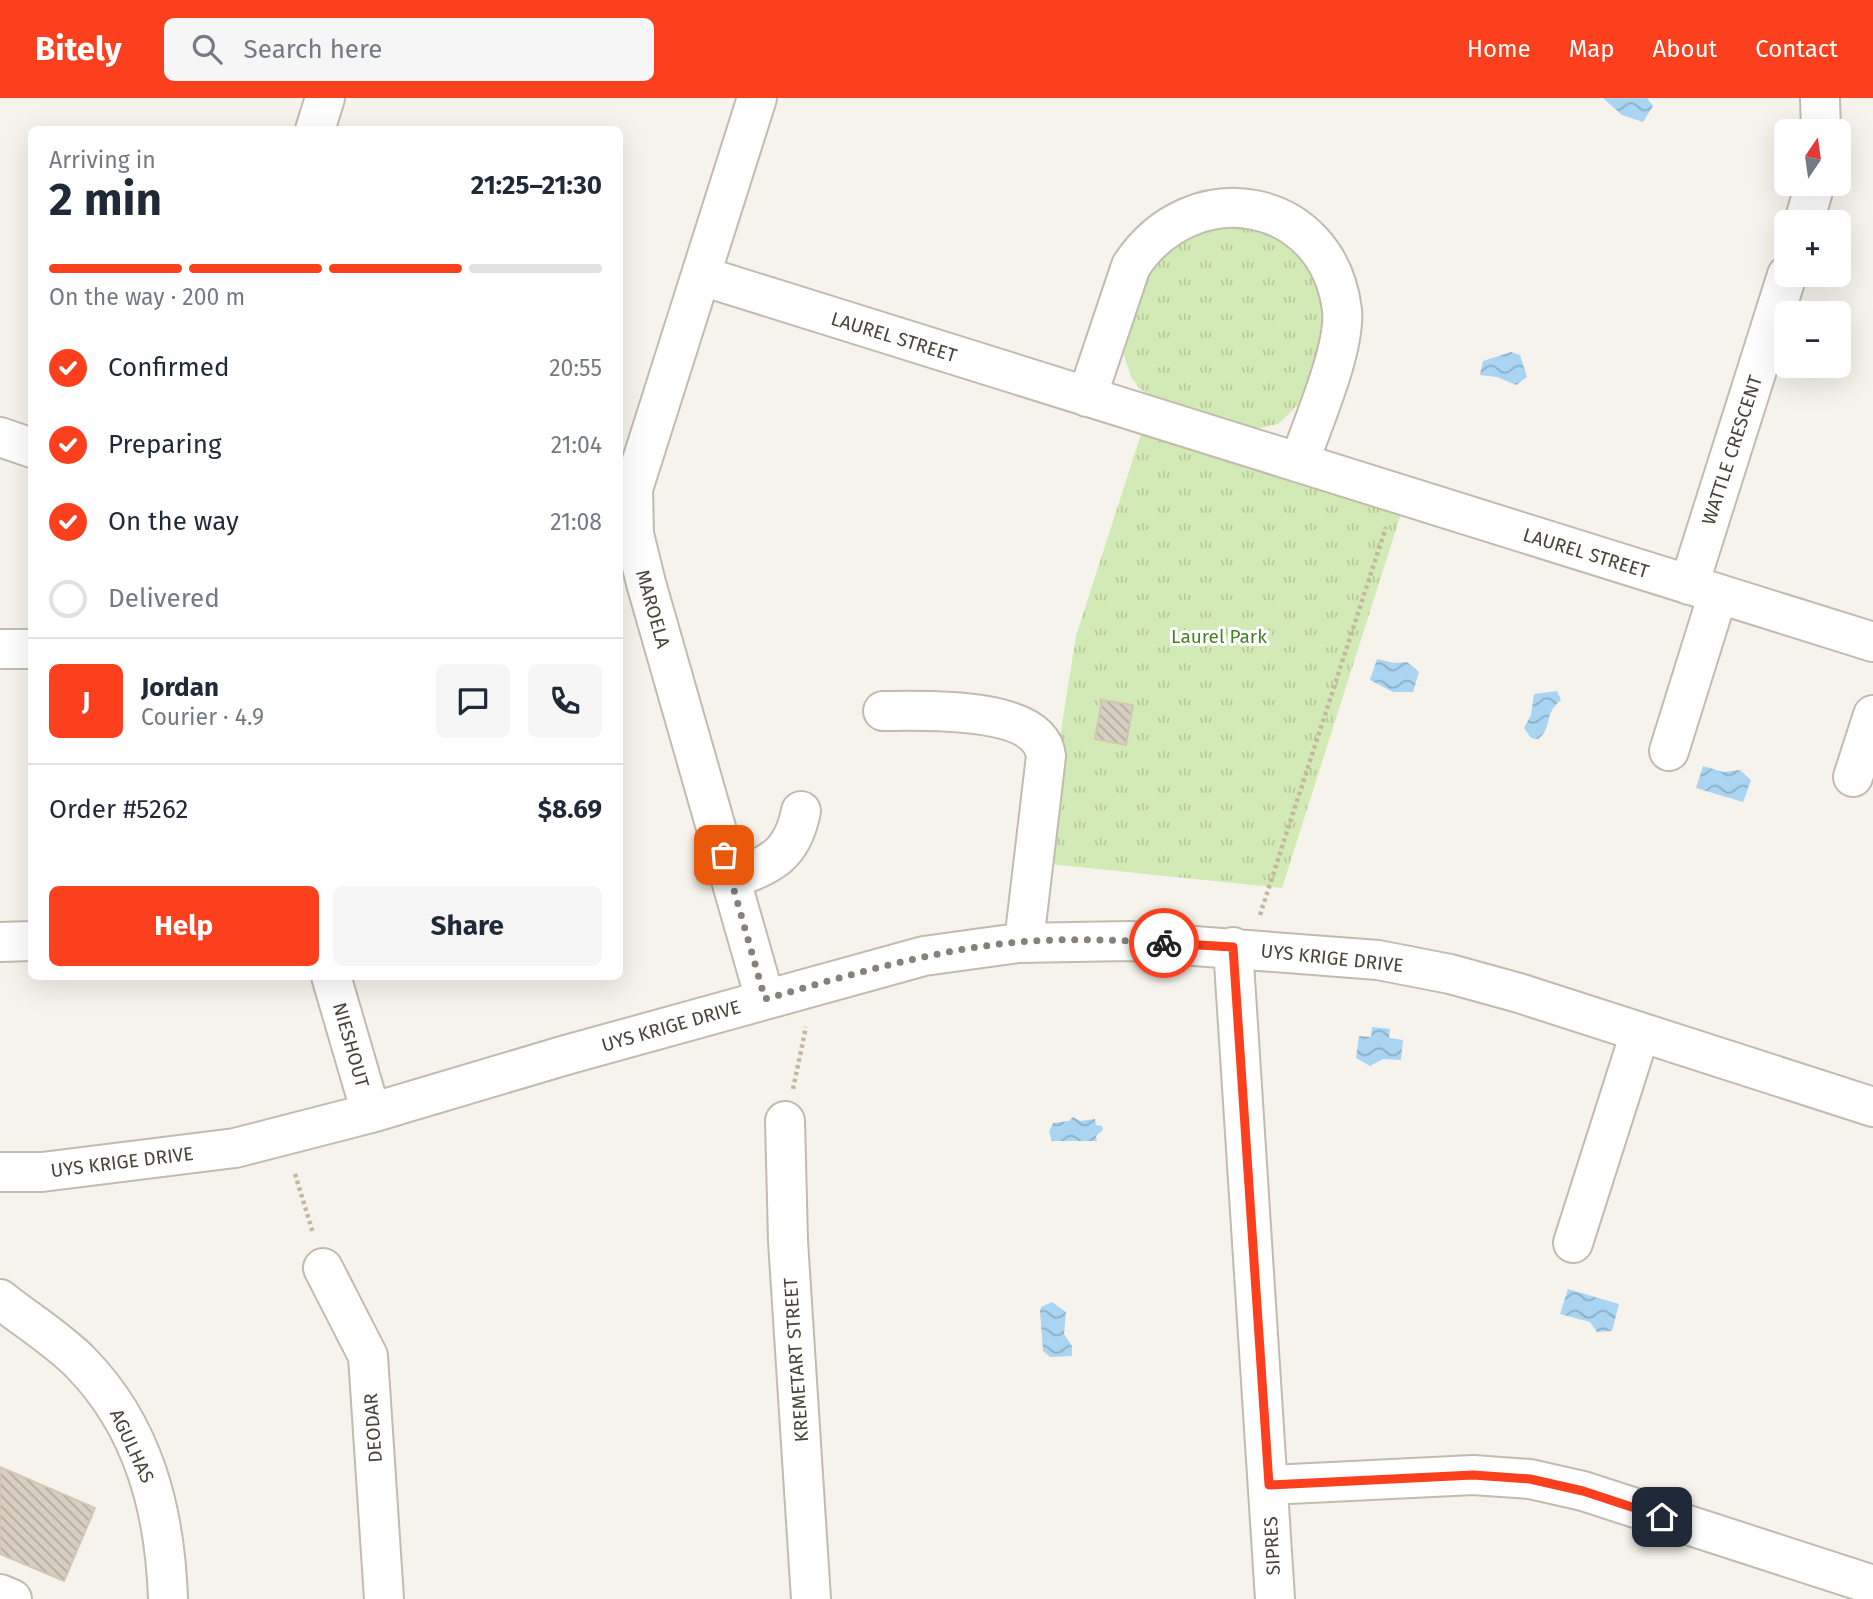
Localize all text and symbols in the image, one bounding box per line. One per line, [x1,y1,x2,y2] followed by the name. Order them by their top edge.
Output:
[164,18,654,81] search box
[35,29,122,69] text: Bitely
[188,30,226,68] icon: search
[244,34,382,65] text: Search here
[1467,35,1531,63] text: Home
[1569,35,1615,63] text: Map
[1653,35,1717,63] text: About
[1755,35,1838,63] text: Contact
[1774,119,1852,196] north arrow
[1774,119,1851,378] map controls
[49,146,156,174] text: Arriving in
[471,170,602,201] text: 21:25–21:30
[49,172,162,227] text: 2 min
[1774,210,1851,287] button: +
[49,283,245,311] text: On the way · 200 m
[1774,301,1851,378] button: −
[828,307,960,367] street label: LAUREL STREET
[49,349,87,387] icon: check
[108,352,229,383] text: Confirmed
[549,354,602,382] text: 20:55
[1697,372,1767,528] street label: WATTLE CRESCENT
[49,426,87,464] icon: check
[108,429,221,460] text: Preparing
[551,431,602,459] text: 21:04
[49,503,87,541] icon: check
[108,506,239,537] text: On the way
[550,508,602,536] text: 21:08
[1520,523,1652,583] street label: LAUREL STREET
[631,567,675,651] street label: MAROELA
[108,583,220,614] text: Delivered
[1171,625,1267,648] park label: Laurel Park
[436,664,510,738] button: chat
[528,664,602,738] button: phone
[141,672,219,703] text: Jordan
[82,686,90,717] text: J
[141,703,264,731] text: Courier · 4.9
[49,794,188,825] text: Order #5262
[538,794,602,825] text: $8.69
[694,825,754,885] pin
[705,836,743,874] icon: bag
[49,886,319,966] button: Help
[333,886,602,966] button: Share
[1129,908,1199,978] courier
[1145,924,1183,962] icon: bike
[1259,939,1405,977] street label: UYS KRIGE DRIVE
[599,995,743,1057] street label: UYS KRIGE DRIVE
[328,1000,374,1090] street label: NIESHOUT
[49,1142,195,1182] street label: UYS KRIGE DRIVE
[779,1277,813,1443] street label: KREMETART STREET
[359,1392,387,1464] street label: DEODAR
[105,1405,159,1487] street label: AGULHAS
[1632,1487,1692,1547] pin
[1643,1498,1681,1536] icon: home
[1259,1516,1285,1576] street label: SIPRES

